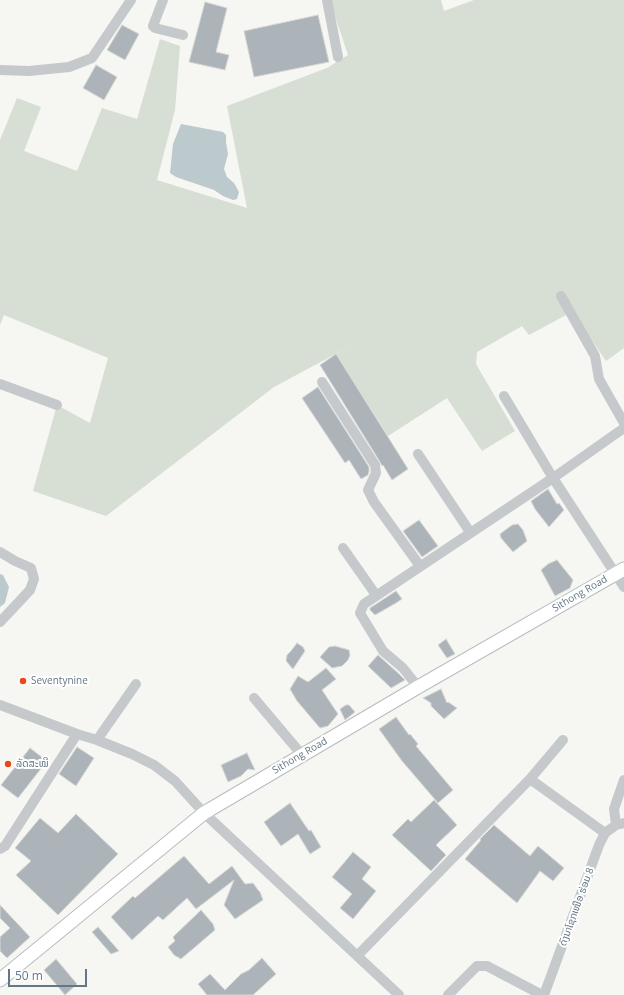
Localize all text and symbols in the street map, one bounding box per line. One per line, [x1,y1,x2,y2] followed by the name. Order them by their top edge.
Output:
[550,573,610,615] street label: Sithong Road
[31,675,88,687] place label: Seventynine
[18,676,28,686] marker: Seventynine
[270,735,330,777] street label: Sithong Road
[16,758,49,770] place label: ລັດສະໝີ
[3,759,13,769] marker: ລັດສະໝີ
[557,866,597,948] street label: ດົງນາໂຊກເໜືອ ຮ່ອມ 8
[10,961,89,987] scale bar
[15,967,43,984] text: 50 m

